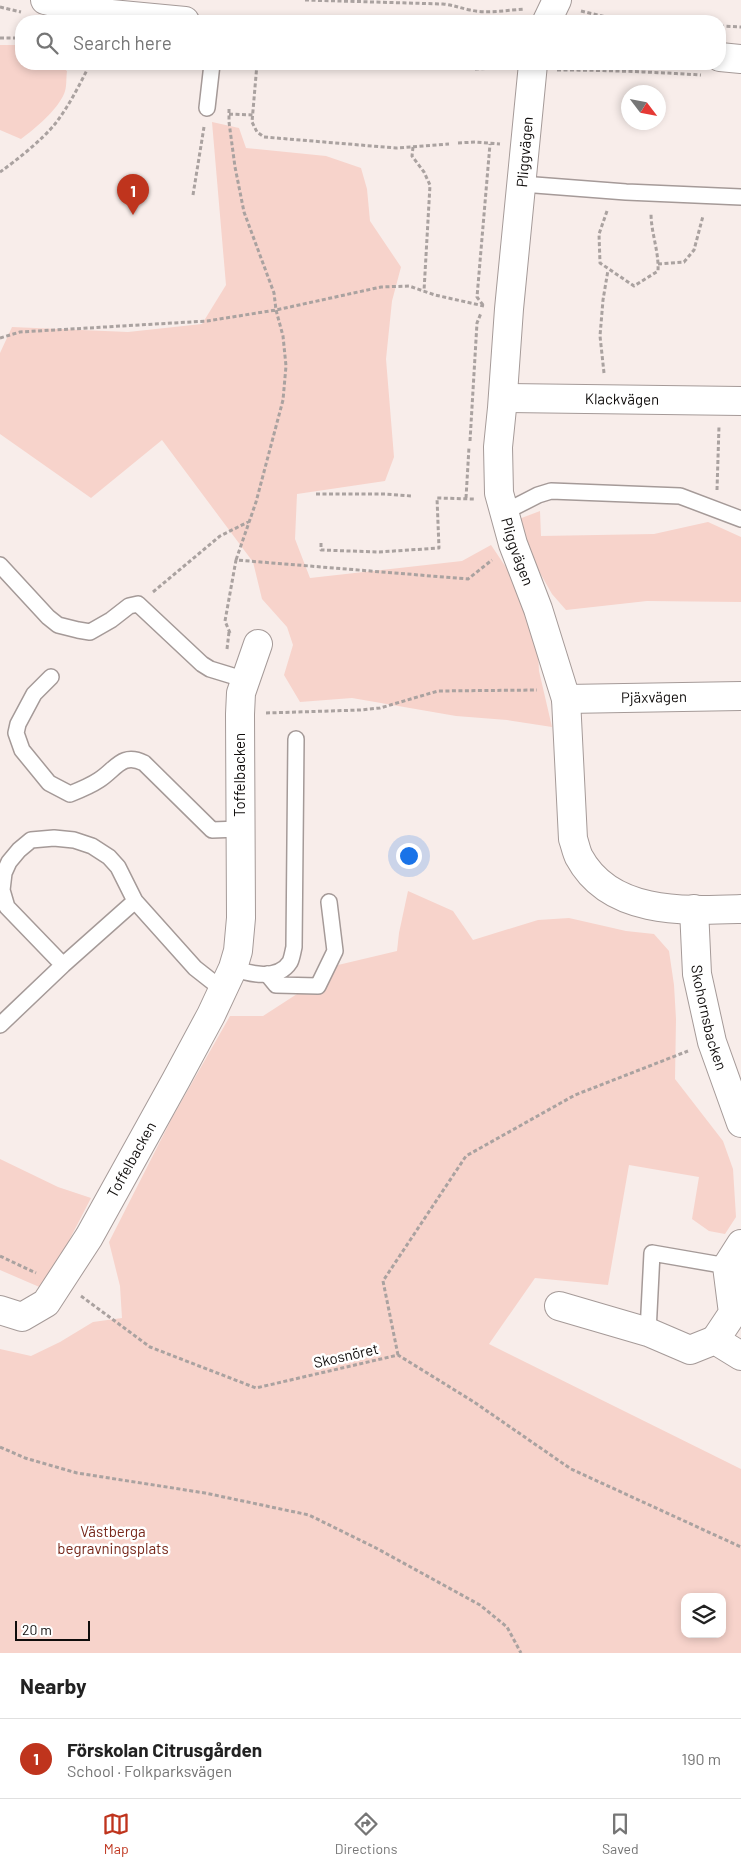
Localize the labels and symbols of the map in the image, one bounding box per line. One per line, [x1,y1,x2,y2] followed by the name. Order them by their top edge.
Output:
[621,85,666,130] north arrow
[512,116,536,188] street label: Pliggvägen
[117,174,149,215] pin: 1
[585,389,659,408] street label: Klackvägen
[498,515,538,588] street label: Pliggvägen
[621,687,687,706] street label: Pjäxvägen
[230,733,248,817] street label: Toffelbacken
[396,843,422,869] your location
[689,964,731,1072] street label: Skohornsbacken
[103,1118,159,1200] street label: Toffelbacken
[312,1339,380,1371] street label: Skosnöret
[57,1522,169,1557] park label: Västberga begravningsplats
[15,1618,90,1641] scale bar

